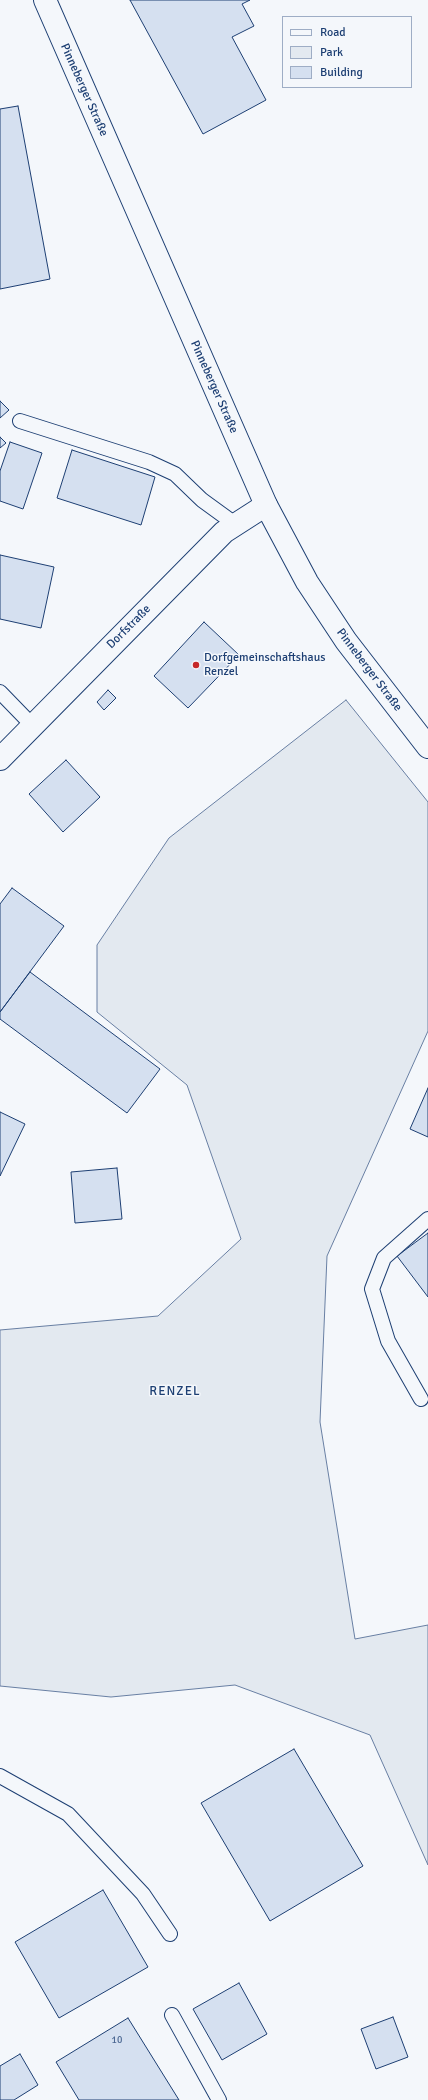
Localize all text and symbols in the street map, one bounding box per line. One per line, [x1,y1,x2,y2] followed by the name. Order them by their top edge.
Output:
[282,16,412,88] legend
[320,25,346,40] text: Road
[57,41,111,139] street label: Pinneberger Straße
[320,45,343,60] text: Park
[320,65,363,80] text: Building
[187,338,241,436] street label: Pinneberger Straße
[104,602,154,652] street label: Dorfstraße
[333,626,405,714] street label: Pinneberger Straße
[204,651,325,679] place label: Dorfgemeinschaftshaus Renzel
[191,660,201,670] marker: Dorfgemeinschaftshaus Renzel
[149,1384,201,1400] district label: RENZEL
[112,2034,122,2046] house number: 10

